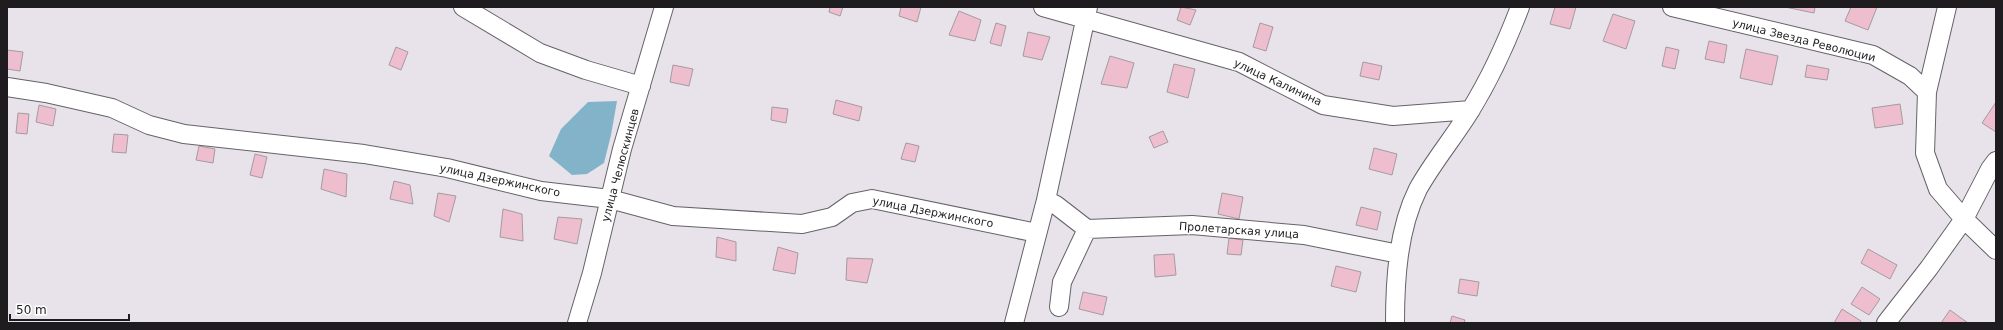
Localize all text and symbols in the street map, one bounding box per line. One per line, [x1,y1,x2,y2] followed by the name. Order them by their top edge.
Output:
[1731,16,1877,65] street label: улица Звезда Революции
[1232,56,1324,109] street label: улица Калинина
[599,107,642,223] street label: улица Челюскинцев
[438,161,562,200] street label: улица Дзержинского
[871,194,995,231] street label: улица Дзержинского
[1178,220,1299,241] street label: Пролетарская улица
[10,296,129,322] scale bar
[16,303,47,317] text: 50 m

